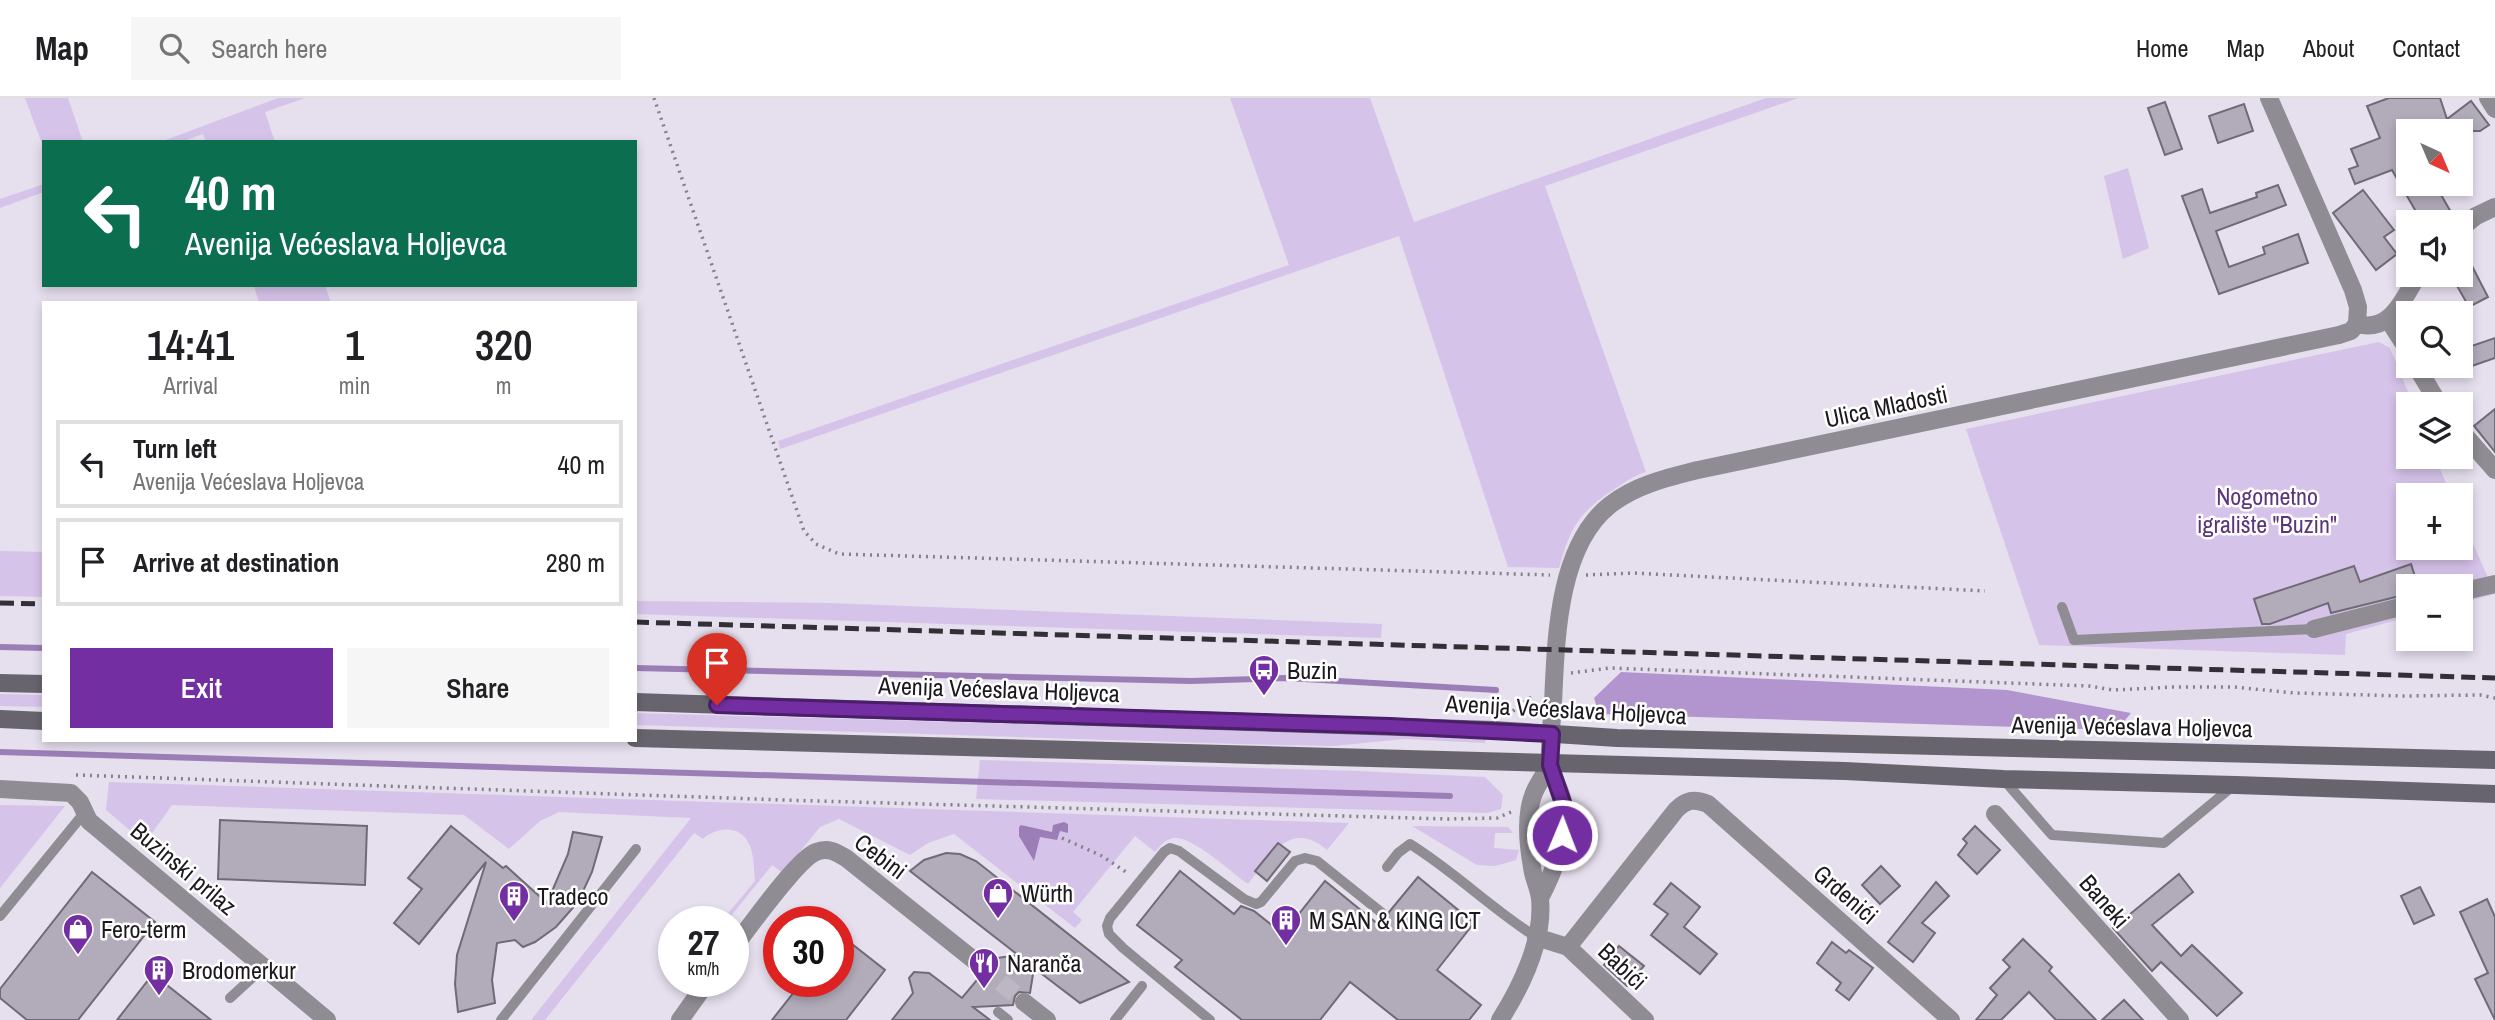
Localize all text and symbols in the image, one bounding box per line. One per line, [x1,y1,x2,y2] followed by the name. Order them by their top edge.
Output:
[131,17,621,80] search box
[35,26,89,70] text: Map
[155,29,193,67] icon: search
[211,31,327,66] text: Search here
[2136,32,2188,64] text: Home
[2226,32,2265,64] text: Map
[2303,32,2354,64] text: About
[2392,32,2460,64] text: Contact
[2396,119,2473,196] north arrow
[2396,119,2473,651] map controls
[185,159,277,225] text: 40 m
[70,168,161,259] icon: left
[2396,210,2473,287] button: sound
[185,222,507,265] text: Avenija Većeslava Holjevca
[2396,301,2473,378] button: search
[147,317,234,373] text: 14:41
[345,317,364,373] text: 1
[475,317,532,373] text: 320
[163,370,218,401] text: Arrival
[339,370,370,401] text: min
[496,370,511,401] text: m
[1822,377,1950,435] street label: Ulica Mladosti
[2396,392,2473,469] button: layers
[133,431,217,466] text: Turn left
[74,445,112,483] icon: left
[558,447,605,482] text: 40 m
[133,466,364,497] text: Avenija Većeslava Holjevca
[2197,480,2337,540] park label: Nogometno igralište "Buzin"
[2396,483,2473,560] button: +
[74,543,112,581] icon: arrive
[133,545,339,580] text: Arrive at destination
[546,545,605,580] text: 280 m
[2396,574,2473,651] button: −
[687,633,747,705] pin
[698,644,736,682] icon: arrive
[70,648,333,728] button: Exit
[347,648,609,728] button: Share
[1247,653,1281,697] bus stop icon: Buzin
[1287,654,1337,686] place label: Buzin
[877,669,1120,709] street label: Avenija Većeslava Holjevca
[1444,687,1687,731] street label: Avenija Većeslava Holjevca
[2010,708,2253,744] street label: Avenija Većeslava Holjevca
[1525,798,1599,872] position arrow
[124,814,244,922] street label: Buzinski prilaz
[848,826,914,886] street label: Cebini
[1807,857,1885,931] street label: Grdenići
[2073,867,2137,935] street label: Baneki
[981,876,1015,920] shop icon: Würth
[1021,877,1073,909] place label: Würth
[497,879,531,923] building icon: Tradeco
[537,880,608,912] place label: Tradeco
[1269,903,1303,947] building icon: M SAN & KING ICT
[1309,904,1481,936] place label: M SAN & KING ICT
[763,906,854,997] speed limit sign: 30
[61,912,95,956] shop icon: Fero-term
[101,913,186,945] place label: Fero-term
[688,919,719,966] text: 27
[1592,935,1654,997] street label: Babići
[967,946,1001,990] restaurant icon: Naranča
[1007,947,1081,979] place label: Naranča
[142,953,176,997] building icon: Brodomerkur
[182,954,296,986] place label: Brodomerkur
[688,956,720,981] text: km/h

